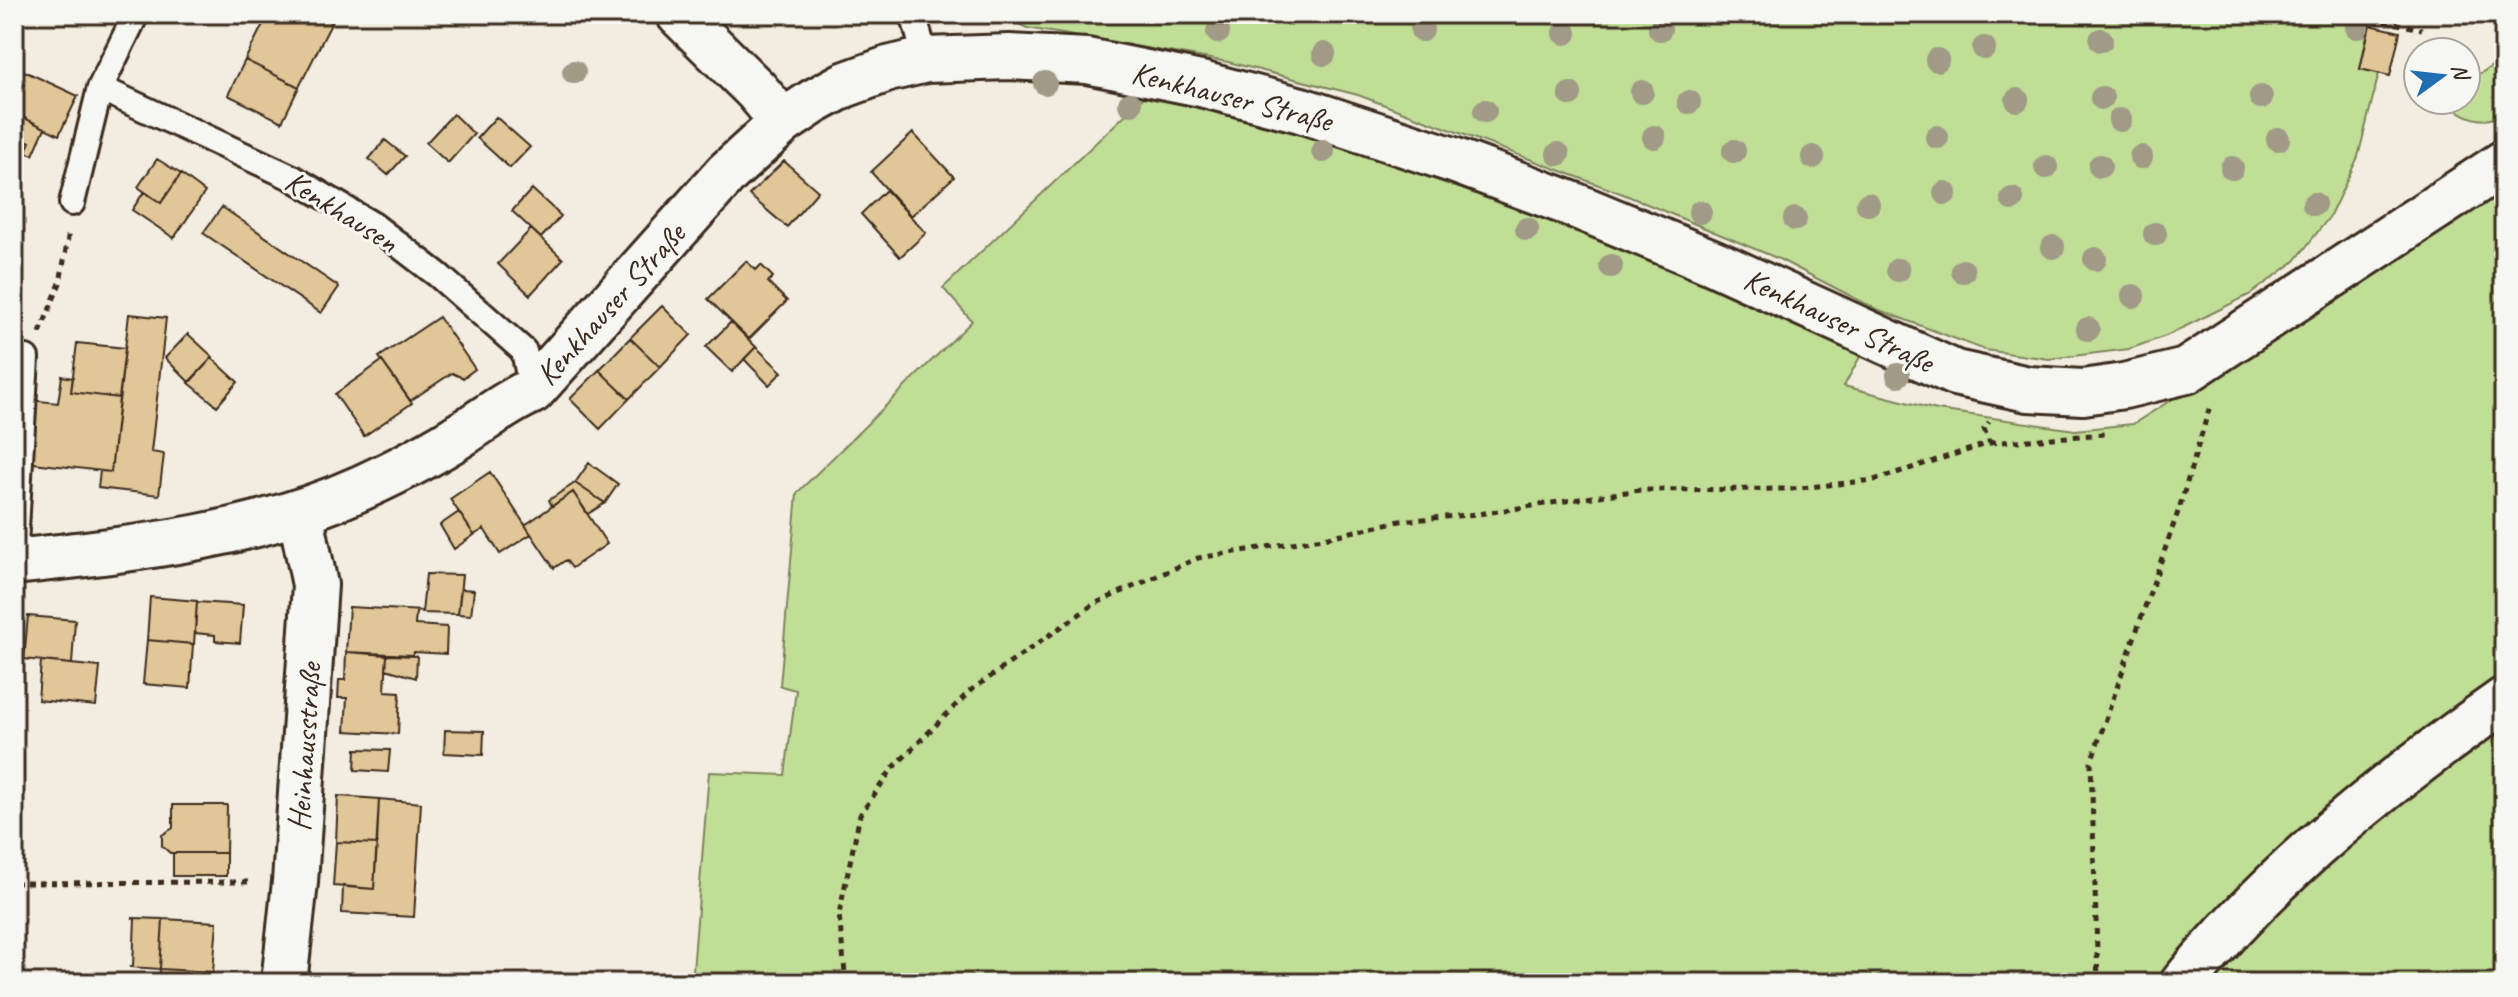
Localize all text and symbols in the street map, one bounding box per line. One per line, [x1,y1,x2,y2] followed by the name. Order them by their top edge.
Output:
[2402,36,2482,116] north arrow
[1128,52,1339,142] street label: Kenkhauser Straße
[2445,61,2477,85] text: N
[277,161,407,263] street label: Kenkhausen
[527,213,696,394] street label: Kenkhauser Straße
[1737,259,1942,383] street label: Kenkhauser Straße
[278,659,331,832] street label: Heinhausstraße

